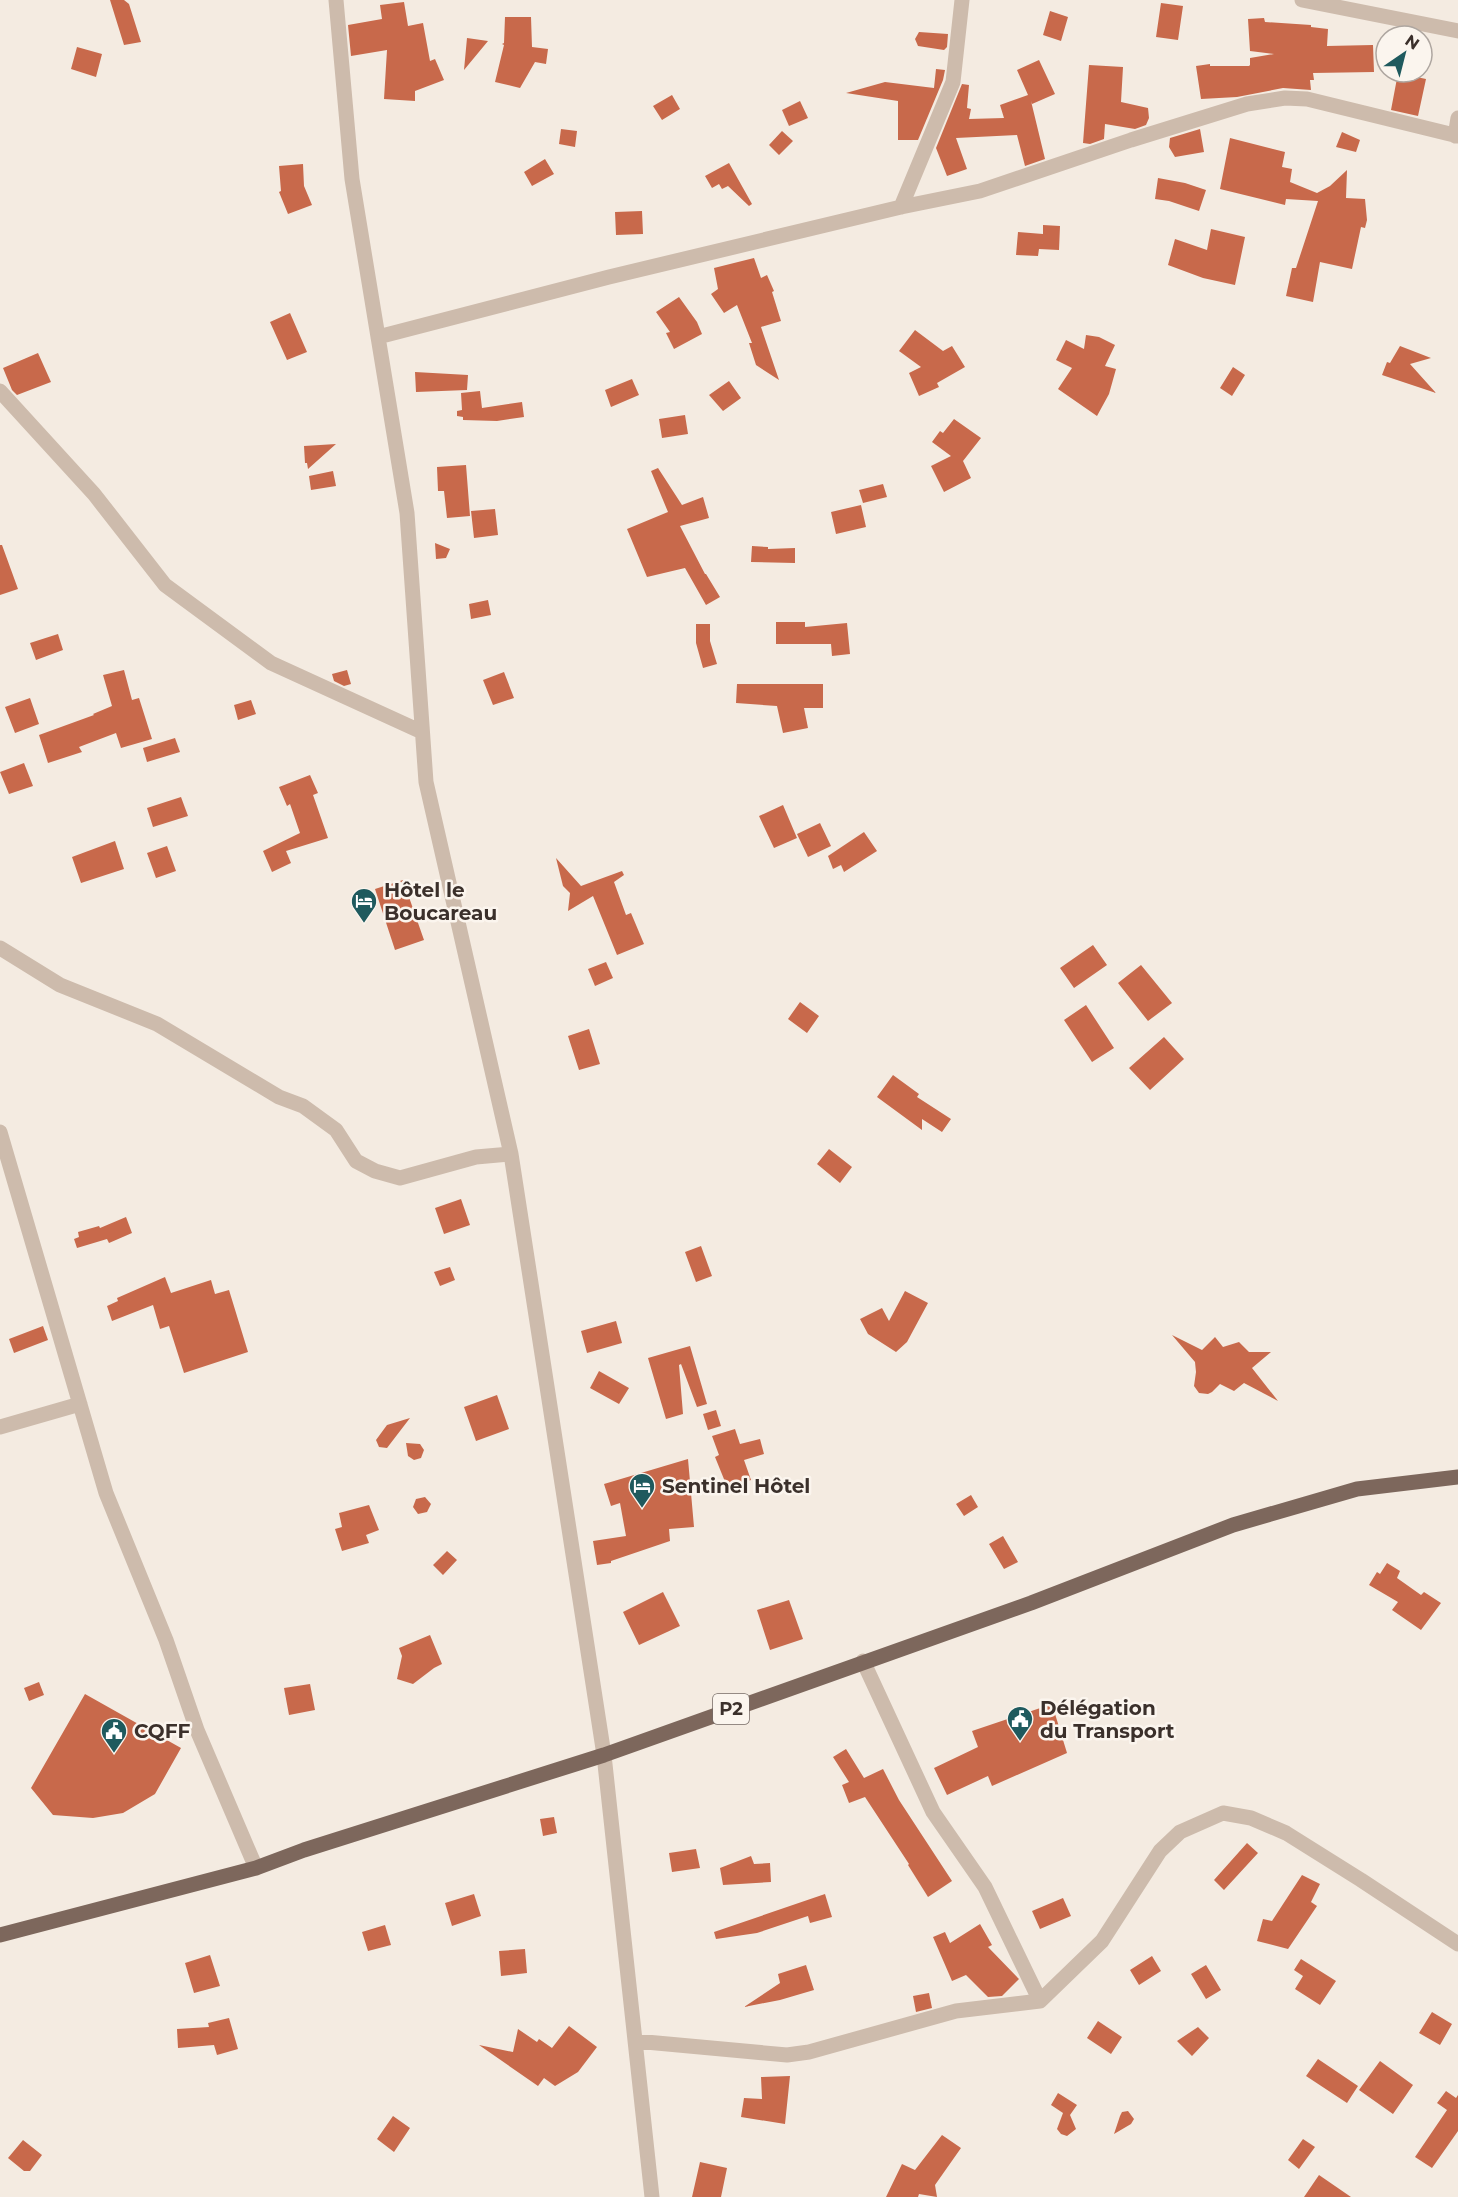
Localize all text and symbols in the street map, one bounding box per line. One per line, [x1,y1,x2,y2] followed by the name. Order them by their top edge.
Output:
[1374,24,1434,84] north arrow
[1402,31,1423,54] text: N
[384,878,497,925] place label: Hôtel le Boucareau
[349,886,379,924] hotel icon: Hôtel le Boucareau
[627,1471,657,1509] hotel icon: Sentinel Hôtel
[662,1474,810,1498] place label: Sentinel Hôtel
[713,1694,749,1724] road number: P2
[1040,1696,1175,1743] place label: Délégation du Transport
[1005,1704,1035,1742] public building icon: Délégation du Transport
[99,1716,129,1754] public building icon: CQFF
[134,1719,191,1743] place label: CQFF

